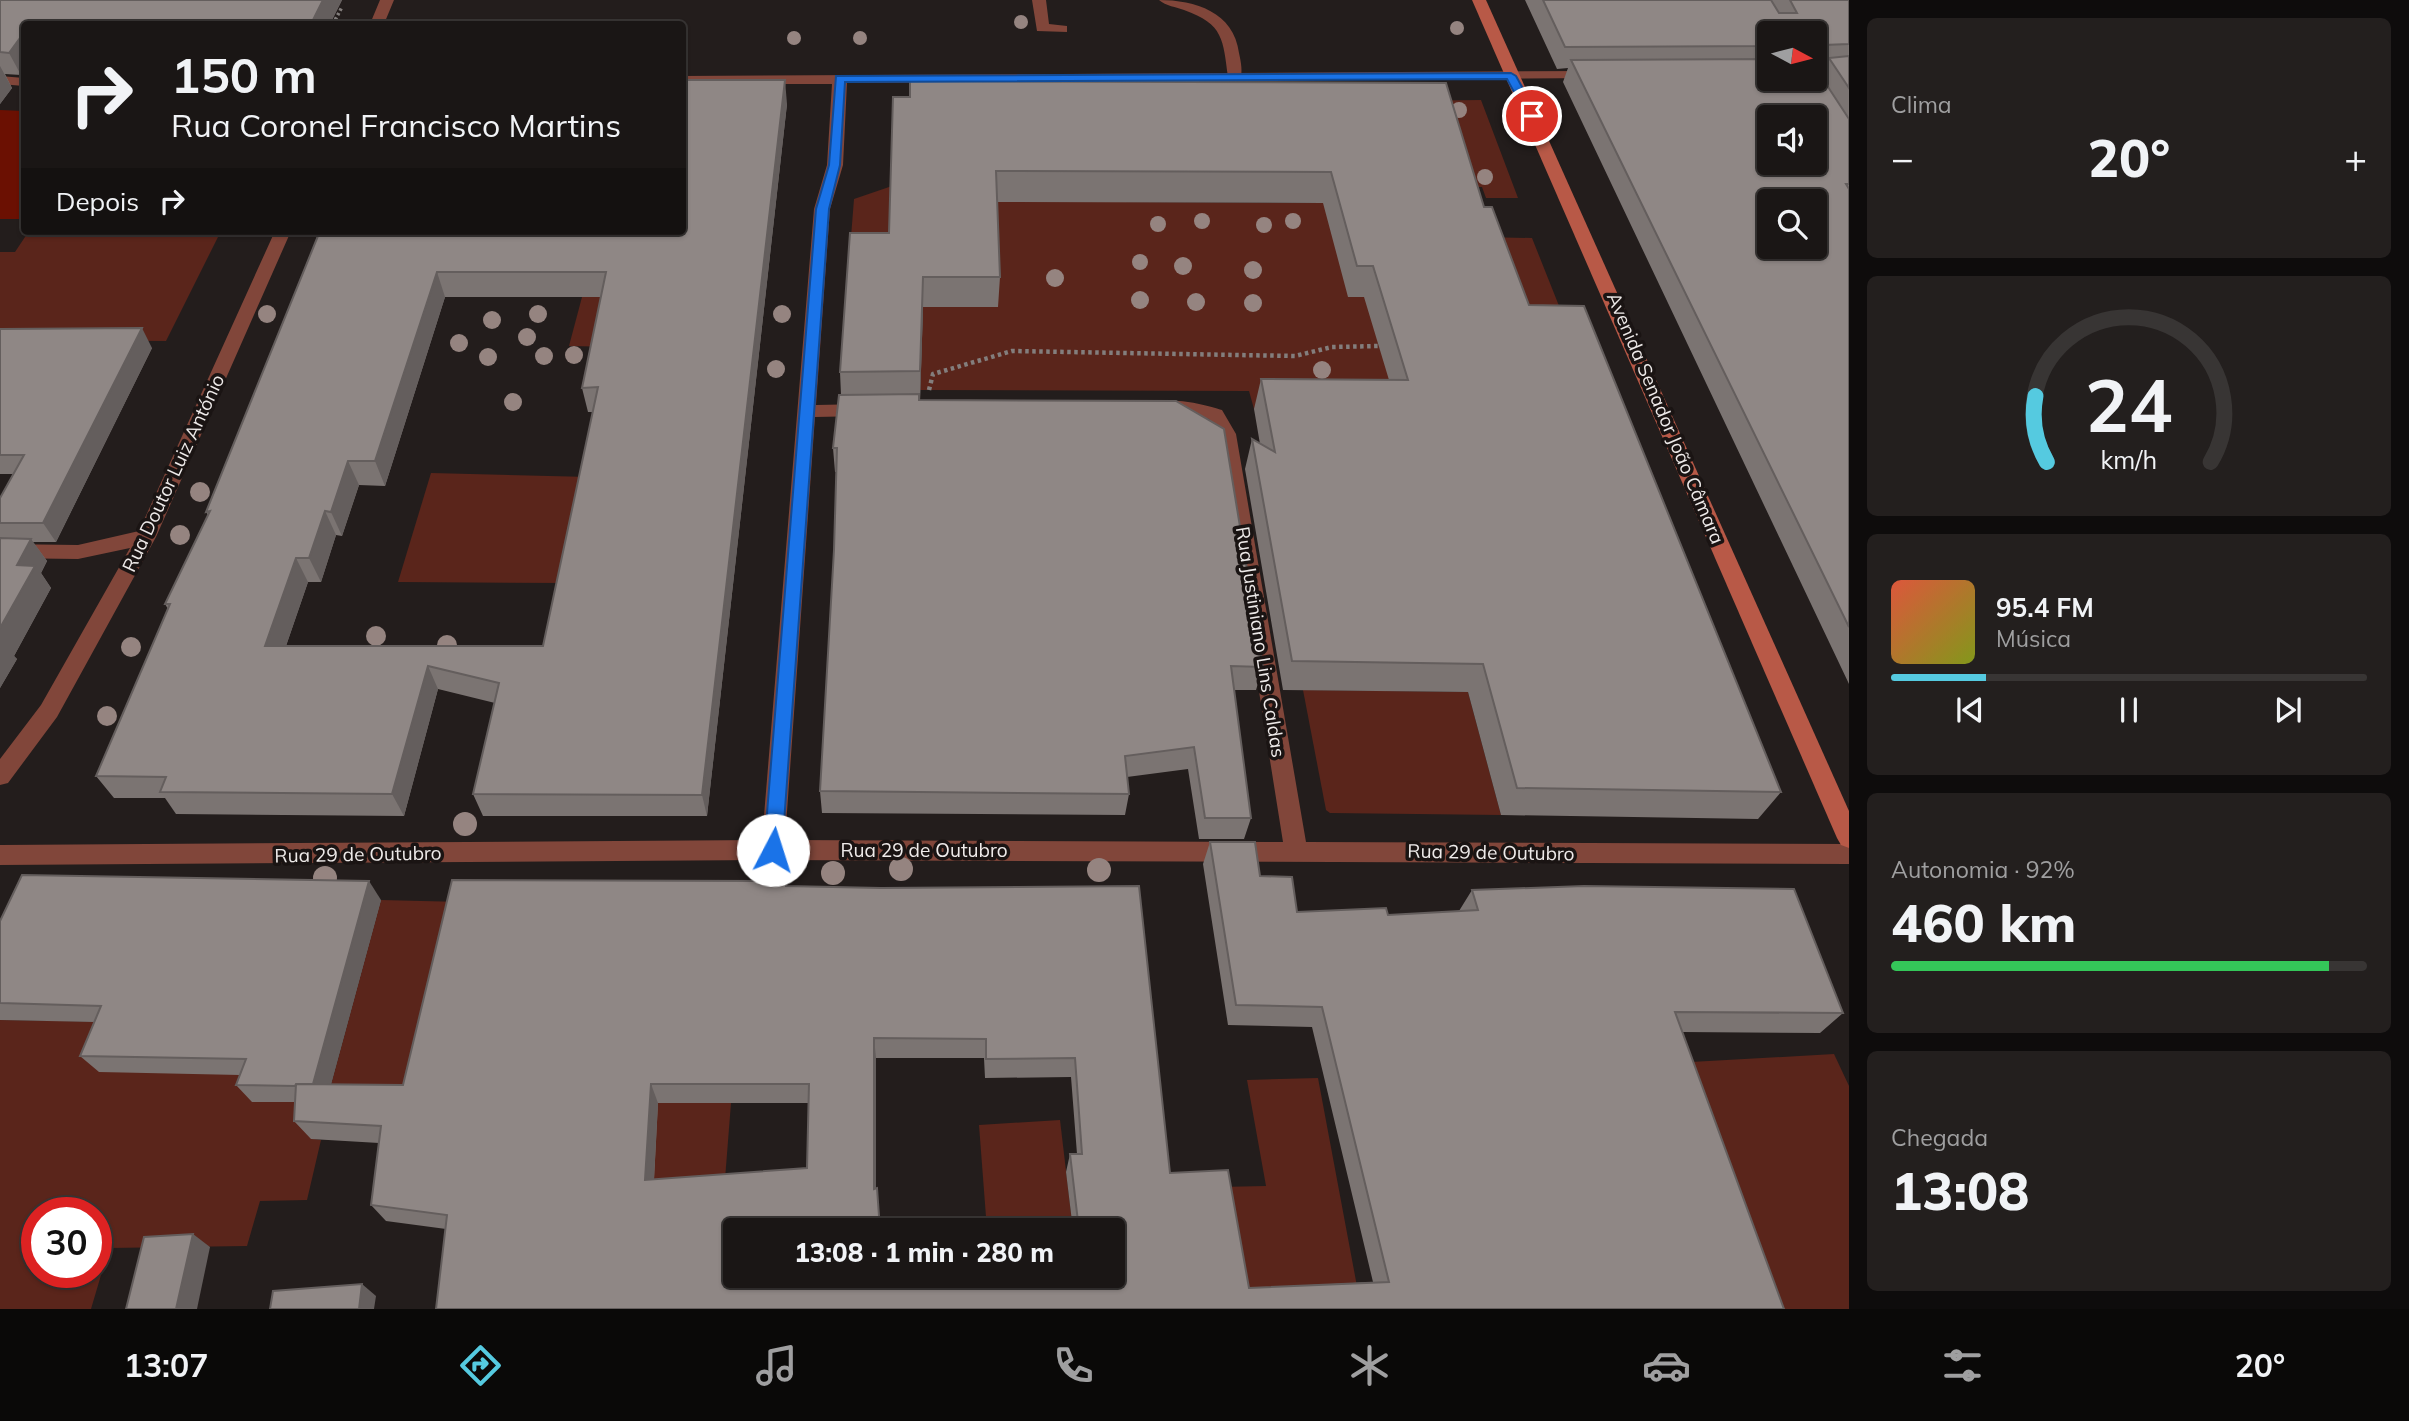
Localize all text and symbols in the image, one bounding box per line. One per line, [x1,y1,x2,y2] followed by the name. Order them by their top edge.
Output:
[1757,21,1827,91] north arrow
[1757,21,1827,259] map controls
[171,44,317,105] text: 150 m
[56,49,147,140] icon: right
[1502,86,1562,146] pin
[1891,90,1952,119] text: Clima
[1513,97,1551,135] icon: arrive
[171,105,621,145] text: Rua Coronel Francisco Martins
[1757,105,1827,175] button: sound
[2088,125,2170,190] text: 20°
[1891,134,1914,182] text: −
[2344,134,2367,182] text: +
[153,182,191,220] icon: right
[56,185,139,218] text: Depois
[1757,189,1827,259] button: search
[1602,289,1730,547] street label: Avenida Senador João Câmara
[2085,360,2173,451] text: 24
[117,370,229,576] street label: Rua Doutor Luiz António
[2101,444,2157,475] text: km/h
[1231,525,1291,759] street label: Rua Justiniano Lins Caldas
[1996,591,2094,624] text: 95.4 FM
[1996,624,2071,653] text: Música
[1951,691,1989,729] icon: previous
[2110,691,2148,729] icon: pause
[2269,691,2307,729] icon: next
[736,813,810,887] position arrow
[840,838,1008,862] street label: Rua 29 de Outubro
[1407,839,1575,865] street label: Rua 29 de Outubro
[274,841,442,867] street label: Rua 29 de Outubro
[1891,855,2075,884] text: Autonomia · 92%
[1891,890,2076,955] text: 460 km
[1891,1123,1988,1152] text: Chegada
[1891,1158,2029,1223] text: 13:08
[21,1197,112,1288] speed limit sign: 30
[794,1236,1054,1269] text: 13:08 · 1 min · 280 m
[456,1341,505,1390] icon: directions
[752,1341,801,1390] icon: music
[1049,1341,1098,1390] icon: phone
[1345,1341,1394,1390] icon: climate
[1642,1341,1691,1390] icon: car
[1938,1341,1987,1390] icon: filters
[124,1345,208,1385] text: 13:07
[2235,1345,2285,1385] text: 20°

